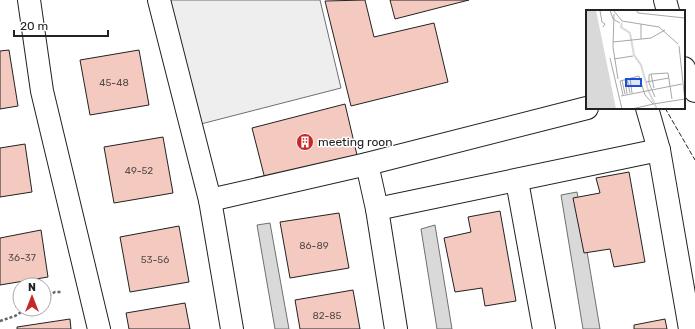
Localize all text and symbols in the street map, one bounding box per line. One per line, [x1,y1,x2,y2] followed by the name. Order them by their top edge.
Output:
[586,10,685,109] inset map
[14,12,108,38] scale bar
[20,19,48,33] text: 20 m
[99,77,129,89] house number: 45-48
[295,132,315,152] building icon: meeting roon
[318,135,393,149] place label: meeting roon
[125,165,153,177] house number: 49-52
[299,240,329,252] house number: 86-89
[8,252,36,264] house number: 36-37
[141,254,169,266] house number: 53-56
[12,277,52,317] north arrow
[28,281,36,294] text: N
[312,310,342,322] house number: 82-85

